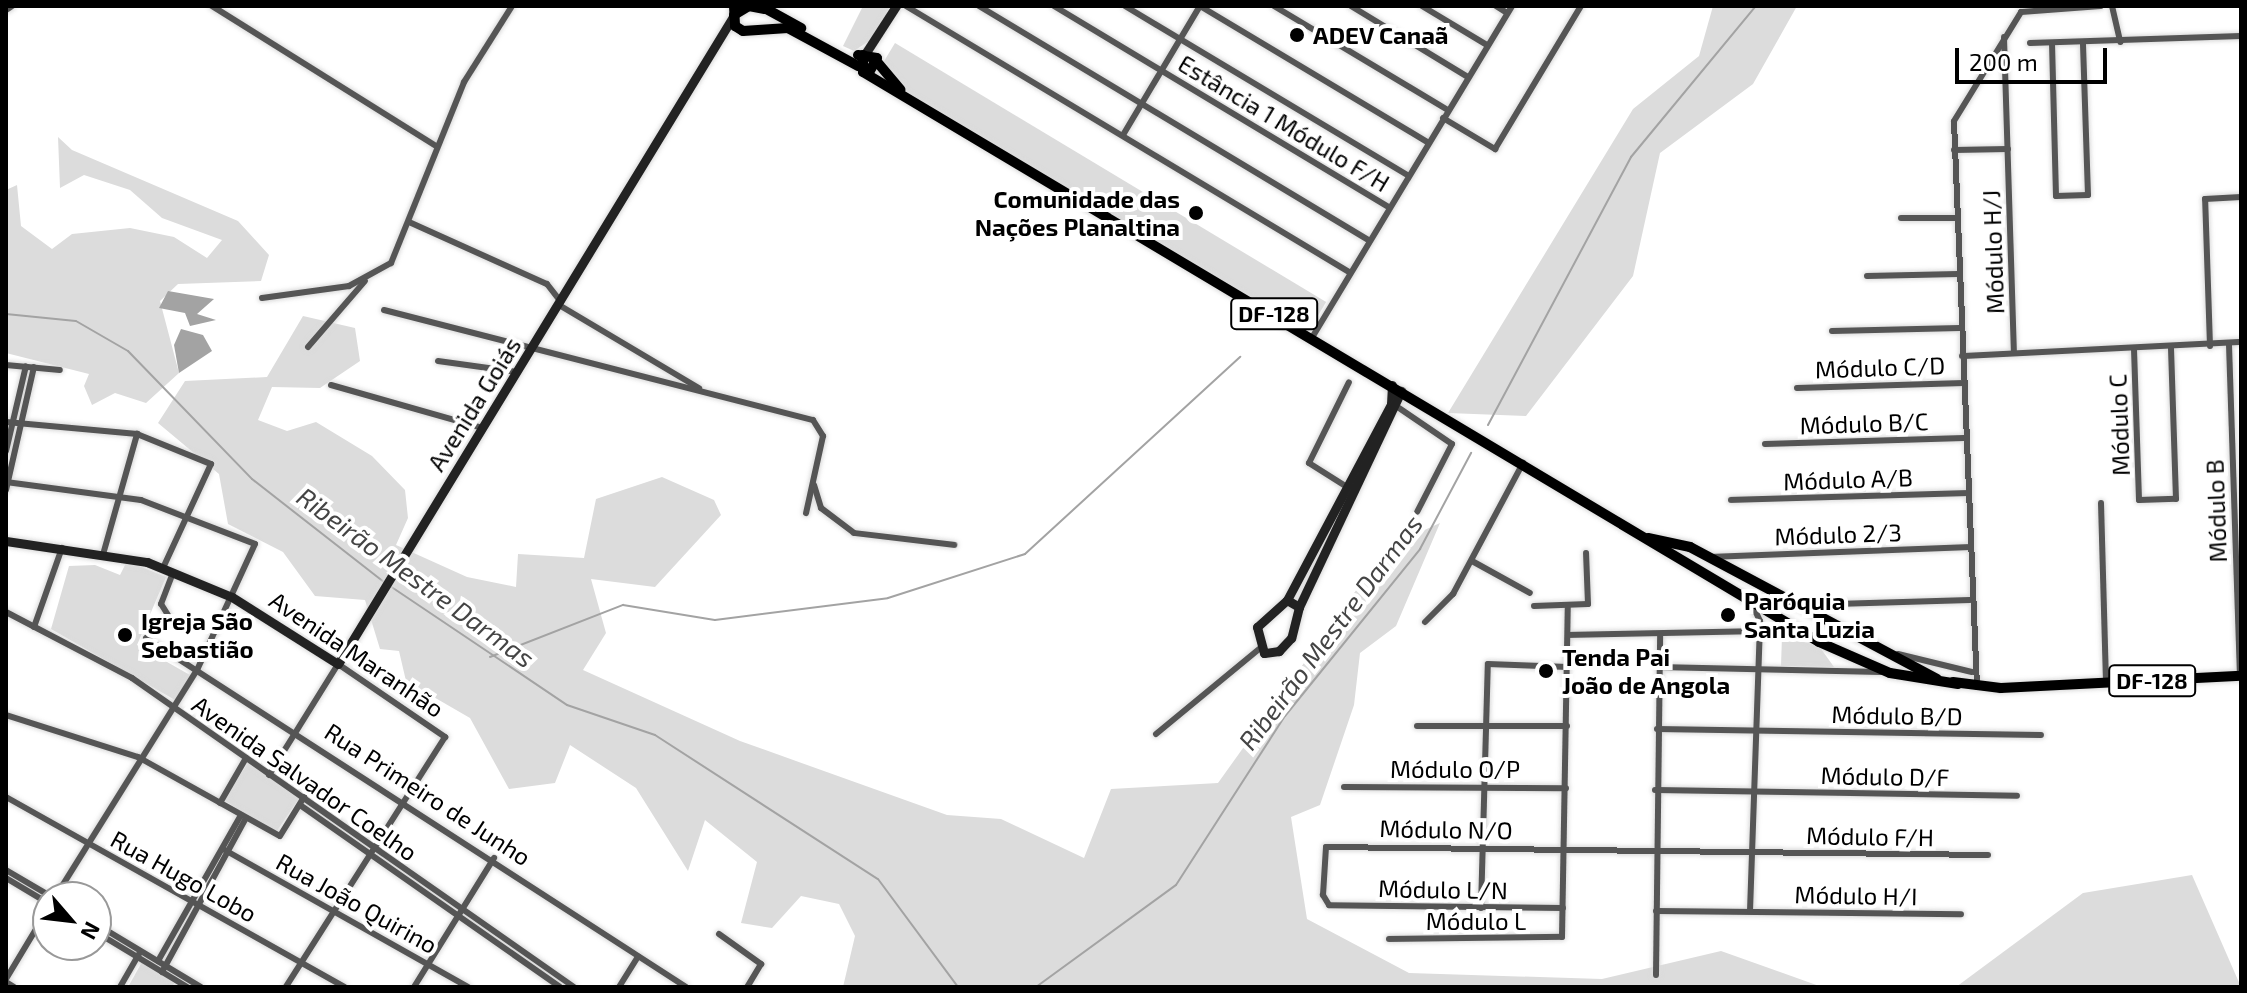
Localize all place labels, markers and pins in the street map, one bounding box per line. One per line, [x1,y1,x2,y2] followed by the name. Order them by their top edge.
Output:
[1313,21,1449,49] place label: ADEV Canaã
[1288,26,1306,44] marker: ADEV Canaã
[975,185,1180,241] place label: Comunidade das Nações Planaltina
[1187,204,1205,222] marker: Comunidade das Nações Planaltina
[1744,587,1875,643] place label: Paróquia Santa Luzia
[1719,606,1737,624] marker: Paróquia Santa Luzia
[141,607,254,663] place label: Igreja São Sebastião
[116,626,134,644] marker: Igreja São Sebastião
[1562,643,1731,699] place label: Tenda Pai João de Angola
[1537,662,1555,680] marker: Tenda Pai João de Angola

